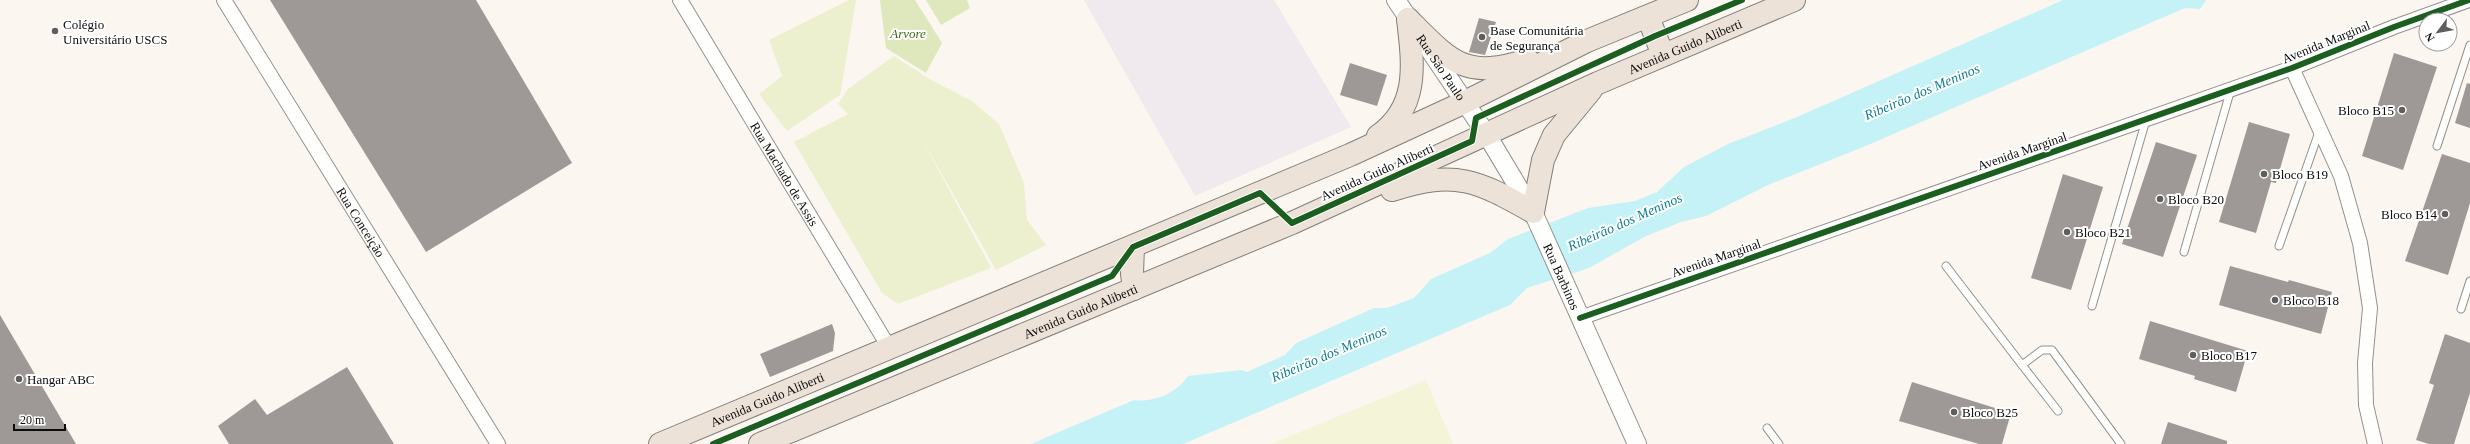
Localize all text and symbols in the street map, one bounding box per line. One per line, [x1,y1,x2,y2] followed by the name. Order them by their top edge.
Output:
[2418,12,2458,52] north arrow
[1626,15,1744,77] street label: Avenida Guido Aliberti
[63,17,167,47] place label: Colégio Universitário USCS
[2280,17,2373,67] street label: Avenida Marginal
[1490,23,1584,53] place label: Base Comunitária de Segurança
[50,26,60,36] marker: Colégio Universitário USCS
[889,26,926,41] park label: Arvore
[1414,31,1469,103] street label: Rua São Paulo
[2422,31,2437,44] text: N
[1477,32,1487,42] marker: Base Comunitária de Segurança
[1861,61,1982,123] water label: Ribeirão dos Meninos
[2338,103,2394,118] place label: Bloco B15
[2397,105,2407,115] marker: Bloco B15
[748,119,822,229] street label: Rua Machado de Assis
[1975,129,2069,173] street label: Avenida Marginal
[1318,140,1436,204] street label: Avenida Guido Aliberti
[2272,167,2328,182] place label: Bloco B19
[2259,169,2269,179] marker: Bloco B19
[334,185,388,260] street label: Rua Conceição
[1565,190,1685,254] water label: Ribeirão dos Meninos
[2168,192,2224,207] place label: Bloco B20
[2155,194,2165,204] marker: Bloco B20
[2381,207,2437,222] place label: Bloco B14
[2440,209,2450,219] marker: Bloco B14
[2075,225,2131,240] place label: Bloco B21
[2062,227,2072,237] marker: Bloco B21
[1669,236,1763,280] street label: Avenida Marginal
[1540,241,1583,312] street label: Rua Barbinos
[1021,280,1140,341] street label: Avenida Guido Aliberti
[2283,293,2339,308] place label: Bloco B18
[2270,295,2280,305] marker: Bloco B18
[1268,323,1389,385] water label: Ribeirão dos Meninos
[2201,348,2257,363] place label: Bloco B17
[2188,350,2198,360] marker: Bloco B17
[708,369,826,430] street label: Avenida Guido Aliberti
[27,372,95,387] place label: Hangar ABC
[14,374,24,384] marker: Hangar ABC
[1962,405,2018,420] place label: Bloco B25
[14,406,65,432] scale bar
[1949,407,1959,417] marker: Bloco B25
[20,413,45,427] text: 20 m

